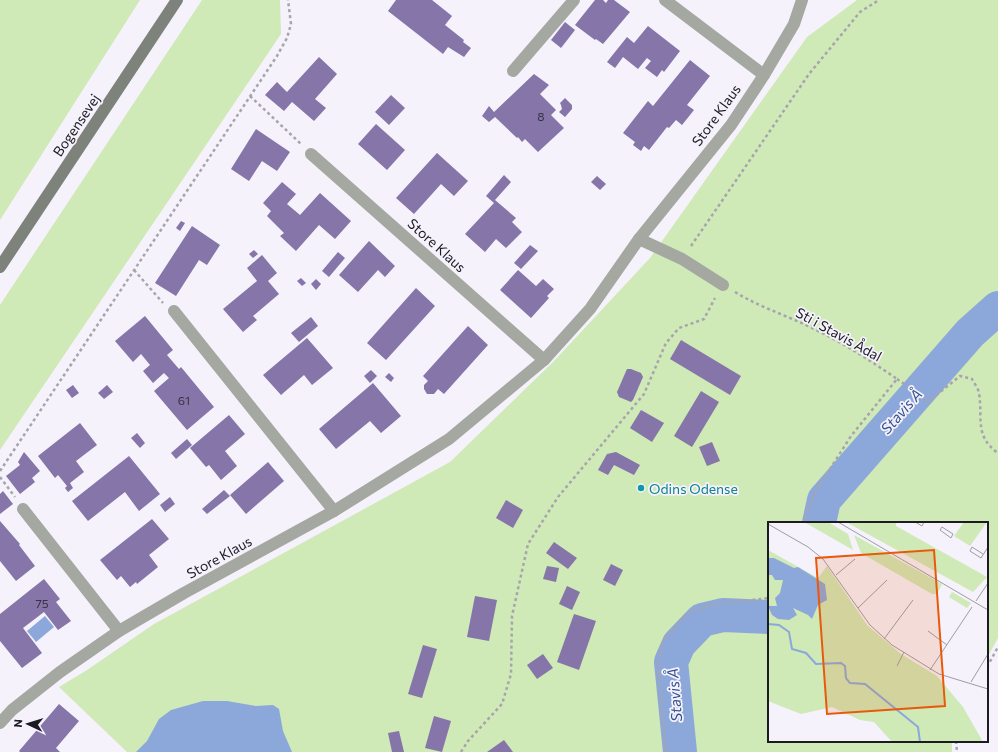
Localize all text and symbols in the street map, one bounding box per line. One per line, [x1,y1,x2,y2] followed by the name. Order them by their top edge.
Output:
[688,81,744,149] street label: Store Klaus
[49,91,103,159] street label: Bogensevej
[537,109,545,123] house number: 8
[405,215,469,275] street label: Store Klaus
[793,303,885,365] street label: Sti i Stavis Ådal
[876,384,925,437] water label: Stavis Å
[178,393,190,407] house number: 61
[649,480,738,497] place label: Odins Odense
[636,483,646,493] marker: Odins Odense
[768,522,988,742] inset map
[183,532,255,582] street label: Store Klaus
[35,596,49,610] house number: 75
[662,667,685,723] water label: Stavis Å
[8,704,48,744] north arrow
[11,719,24,728] text: N

